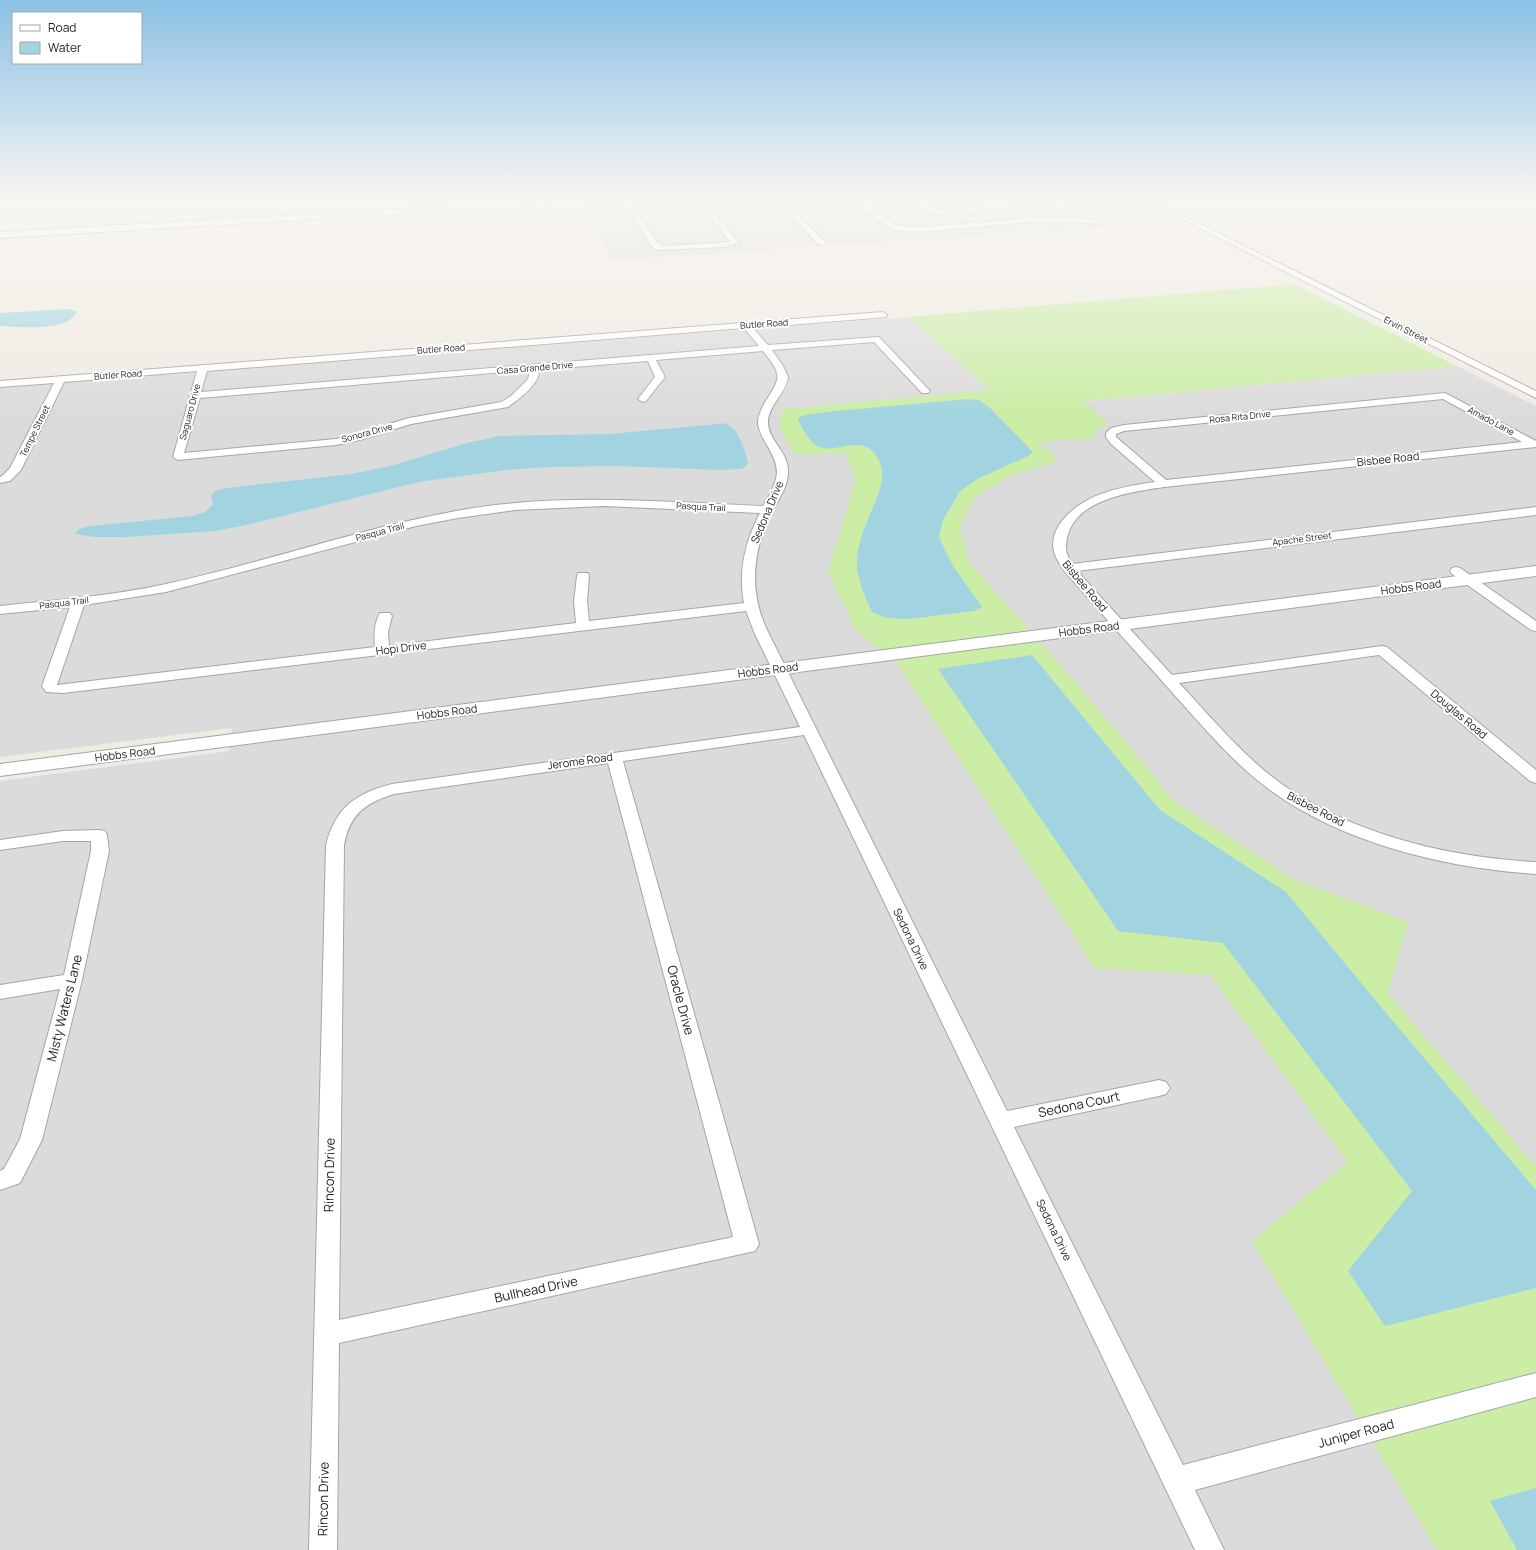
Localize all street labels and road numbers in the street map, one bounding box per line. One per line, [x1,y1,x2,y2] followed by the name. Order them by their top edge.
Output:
[1382,313,1431,347] street label: Ervin Street
[739,315,788,332] street label: Butler Road
[416,340,465,357] street label: Butler Road
[496,358,573,377] street label: Casa Grande Drive
[93,366,142,383] street label: Butler Road
[176,382,203,441] street label: Saguaro Drive
[16,402,53,459] street label: Tempe Street
[1466,403,1517,438] street label: Amado Lane
[1209,407,1271,426] street label: Rosa Rita Drive
[340,419,394,446] street label: Sonora Drive
[1356,448,1420,469] street label: Bisbee Road
[747,478,787,545] street label: Sedona Drive
[676,499,726,514] street label: Pasqua Trail
[354,519,406,544] street label: Pasqua Trail
[1271,528,1333,549] street label: Apache Street
[1059,557,1111,615] street label: Bisbee Road
[1380,575,1442,598] street label: Hobbs Road
[39,593,89,612] street label: Pasqua Trail
[1058,617,1120,640] street label: Hobbs Road
[375,637,428,658] street label: Hopi Drive
[737,658,799,681] street label: Hobbs Road
[1428,685,1491,742] street label: Douglas Road
[416,700,478,723] street label: Hobbs Road
[94,742,156,765] street label: Hobbs Road
[546,748,614,773] street label: Jerome Road
[1285,788,1348,829] street label: Bisbee Road
[890,905,933,973] street label: Sedona Drive
[42,952,86,1063] street label: Misty Waters Lane
[663,963,699,1037] street label: Oracle Drive
[1036,1087,1122,1121] street label: Sedona Court
[319,1137,339,1212] street label: Rincon Drive
[1033,1196,1076,1264] street label: Sedona Drive
[493,1271,580,1307] street label: Bullhead Drive
[1316,1414,1396,1452] street label: Juniper Road
[313,1461,333,1536] street label: Rincon Drive

